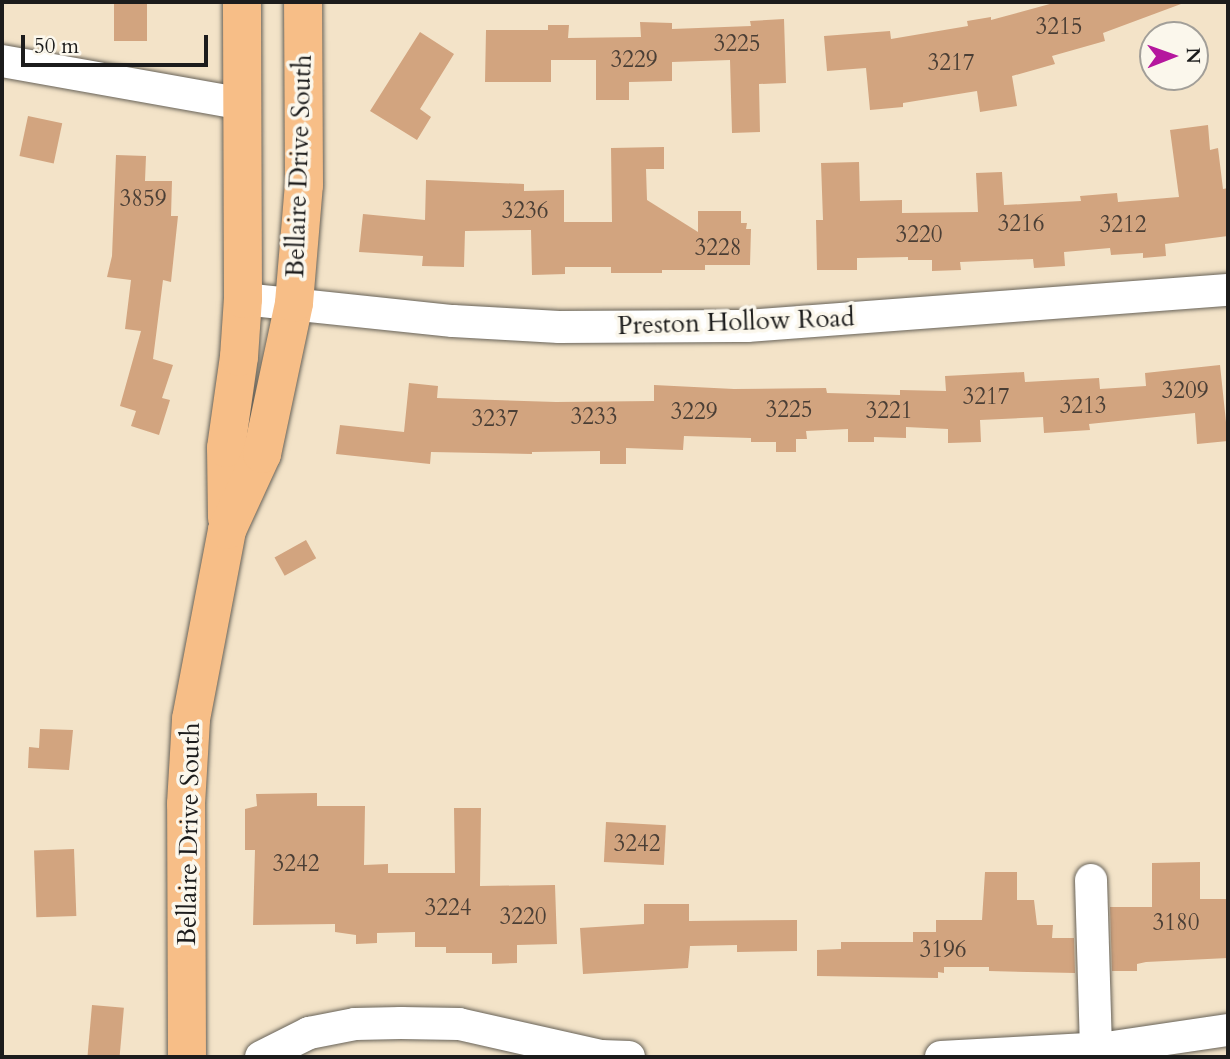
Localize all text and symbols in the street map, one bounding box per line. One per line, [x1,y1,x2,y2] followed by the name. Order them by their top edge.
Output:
[1035,13,1083,41] house number: 3215
[24,21,212,65] scale bar
[1139,21,1209,91] north arrow
[713,30,761,58] house number: 3225
[34,32,79,61] text: 50 m
[610,46,658,74] house number: 3229
[1180,47,1206,64] text: N
[927,49,975,77] house number: 3217
[280,54,318,278] street label: Bellaire Drive South
[119,185,167,213] house number: 3859
[501,197,549,225] house number: 3236
[997,210,1045,238] house number: 3216
[1099,211,1147,239] house number: 3212
[895,221,943,249] house number: 3220
[694,234,742,262] house number: 3228
[617,302,855,342] street label: Preston Hollow Road
[1161,377,1209,405] house number: 3209
[962,383,1010,411] house number: 3217
[1059,392,1107,420] house number: 3213
[765,396,813,424] house number: 3225
[865,397,913,425] house number: 3221
[670,398,718,426] house number: 3229
[570,403,618,431] house number: 3233
[471,405,519,433] house number: 3237
[171,722,207,946] street label: Bellaire Drive South
[613,830,661,858] house number: 3242
[272,850,320,878] house number: 3242
[424,894,472,922] house number: 3224
[499,903,547,931] house number: 3220
[1152,909,1200,937] house number: 3180
[919,936,967,964] house number: 3196

